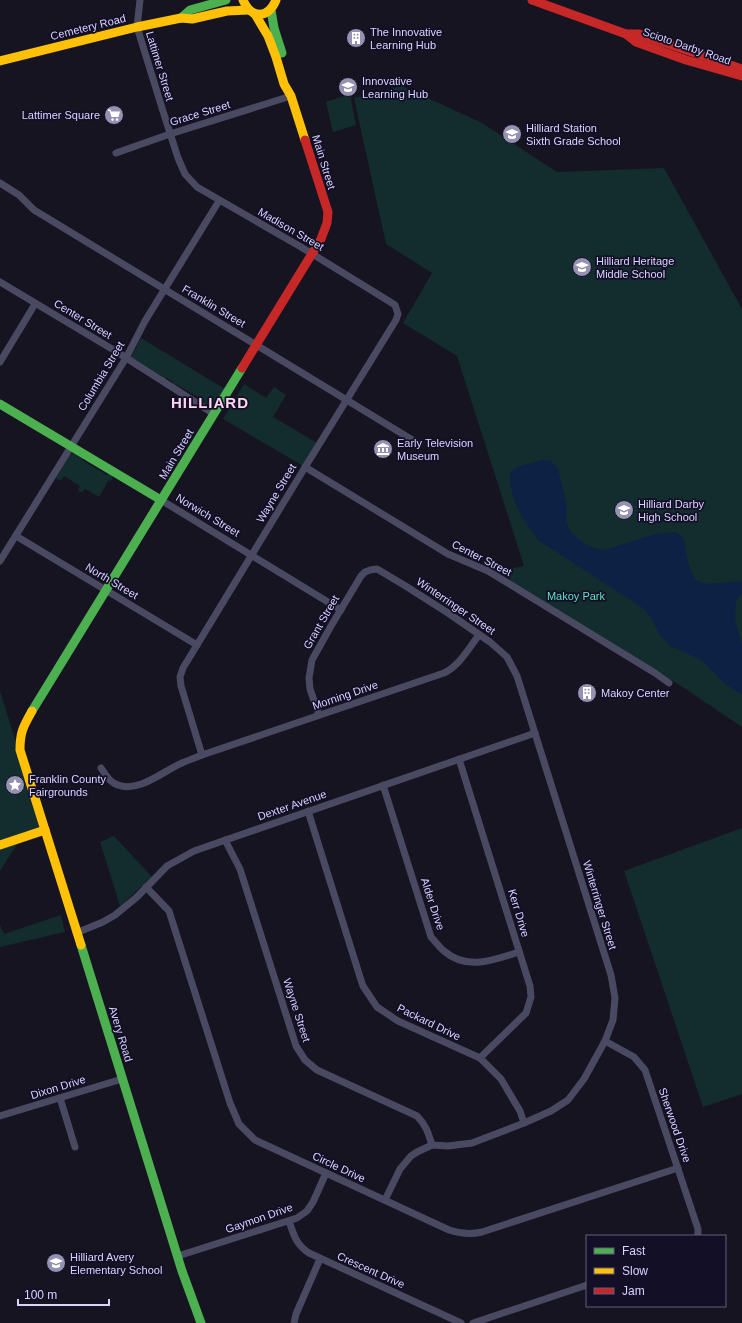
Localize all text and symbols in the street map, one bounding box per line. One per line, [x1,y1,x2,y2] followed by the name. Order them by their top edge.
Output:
[49,12,127,42] street label: Cemetery Road
[641,25,733,67] street label: Scioto Darby Road
[370,26,442,51] place label: The Innovative Learning Hub
[345,27,367,49] building icon: The Innovative Learning Hub
[144,30,176,102] street label: Lattimer Street
[362,75,428,100] place label: Innovative Learning Hub
[337,76,359,98] school or university icon: Innovative Learning Hub
[168,98,232,128] street label: Grace Street
[103,104,125,126] supermarket icon: Lattimer Square
[22,109,100,121] place label: Lattimer Square
[526,122,621,147] place label: Hilliard Station Sixth Grade School
[501,123,523,145] school or university icon: Hilliard Station Sixth Grade School
[310,133,338,191] street label: Main Street
[256,205,326,253] street label: Madison Street
[596,255,674,280] place label: Hilliard Heritage Middle School
[571,256,593,278] school or university icon: Hilliard Heritage Middle School
[180,282,248,330] street label: Franklin Street
[52,297,114,341] street label: Center Street
[76,339,126,413] street label: Columbia Street
[171,394,249,411] district label: HILLIARD
[156,427,196,481] street label: Main Street
[397,437,473,462] place label: Early Television Museum
[372,438,394,460] museum icon: Early Television Museum
[254,462,298,524] street label: Wayne Street
[174,491,242,539] street label: Norwich Street
[638,498,705,523] place label: Hilliard Darby High School
[613,499,635,521] school or university icon: Hilliard Darby High School
[450,538,514,578] street label: Center Street
[83,561,141,601] street label: North Street
[414,575,498,637] street label: Winterringer Street
[547,590,606,602] park label: Makoy Park
[301,593,341,651] street label: Grant Street
[311,678,379,712] street label: Morning Drive
[576,682,598,704] building icon: Makoy Center
[601,687,670,699] place label: Makoy Center
[29,773,107,798] place label: Franklin County Fairgrounds
[4,774,26,796] place icon: Franklin County Fairgrounds
[256,788,328,822] street label: Dexter Avenue
[581,859,619,951] street label: Winterringer Street
[419,876,447,932] street label: Alder Drive
[506,888,532,938] street label: Kerr Drive
[281,977,313,1043] street label: Wayne Street
[395,1001,463,1043] street label: Packard Drive
[107,1005,135,1063] street label: Avery Road
[29,1073,87,1101] street label: Dixon Drive
[657,1086,693,1164] street label: Sherwood Drive
[311,1150,367,1184] street label: Circle Drive
[224,1201,294,1235] street label: Gaymon Drive
[586,1235,726,1307] legend
[622,1244,646,1258] text: Fast
[335,1250,407,1290] street label: Crescent Drive
[70,1251,162,1276] place label: Hilliard Avery Elementary School
[45,1252,67,1274] school or university icon: Hilliard Avery Elementary School
[622,1264,648,1278] text: Slow
[18,1281,109,1307] scale bar
[622,1284,645,1298] text: Jam
[24,1288,57,1302] text: 100 m

